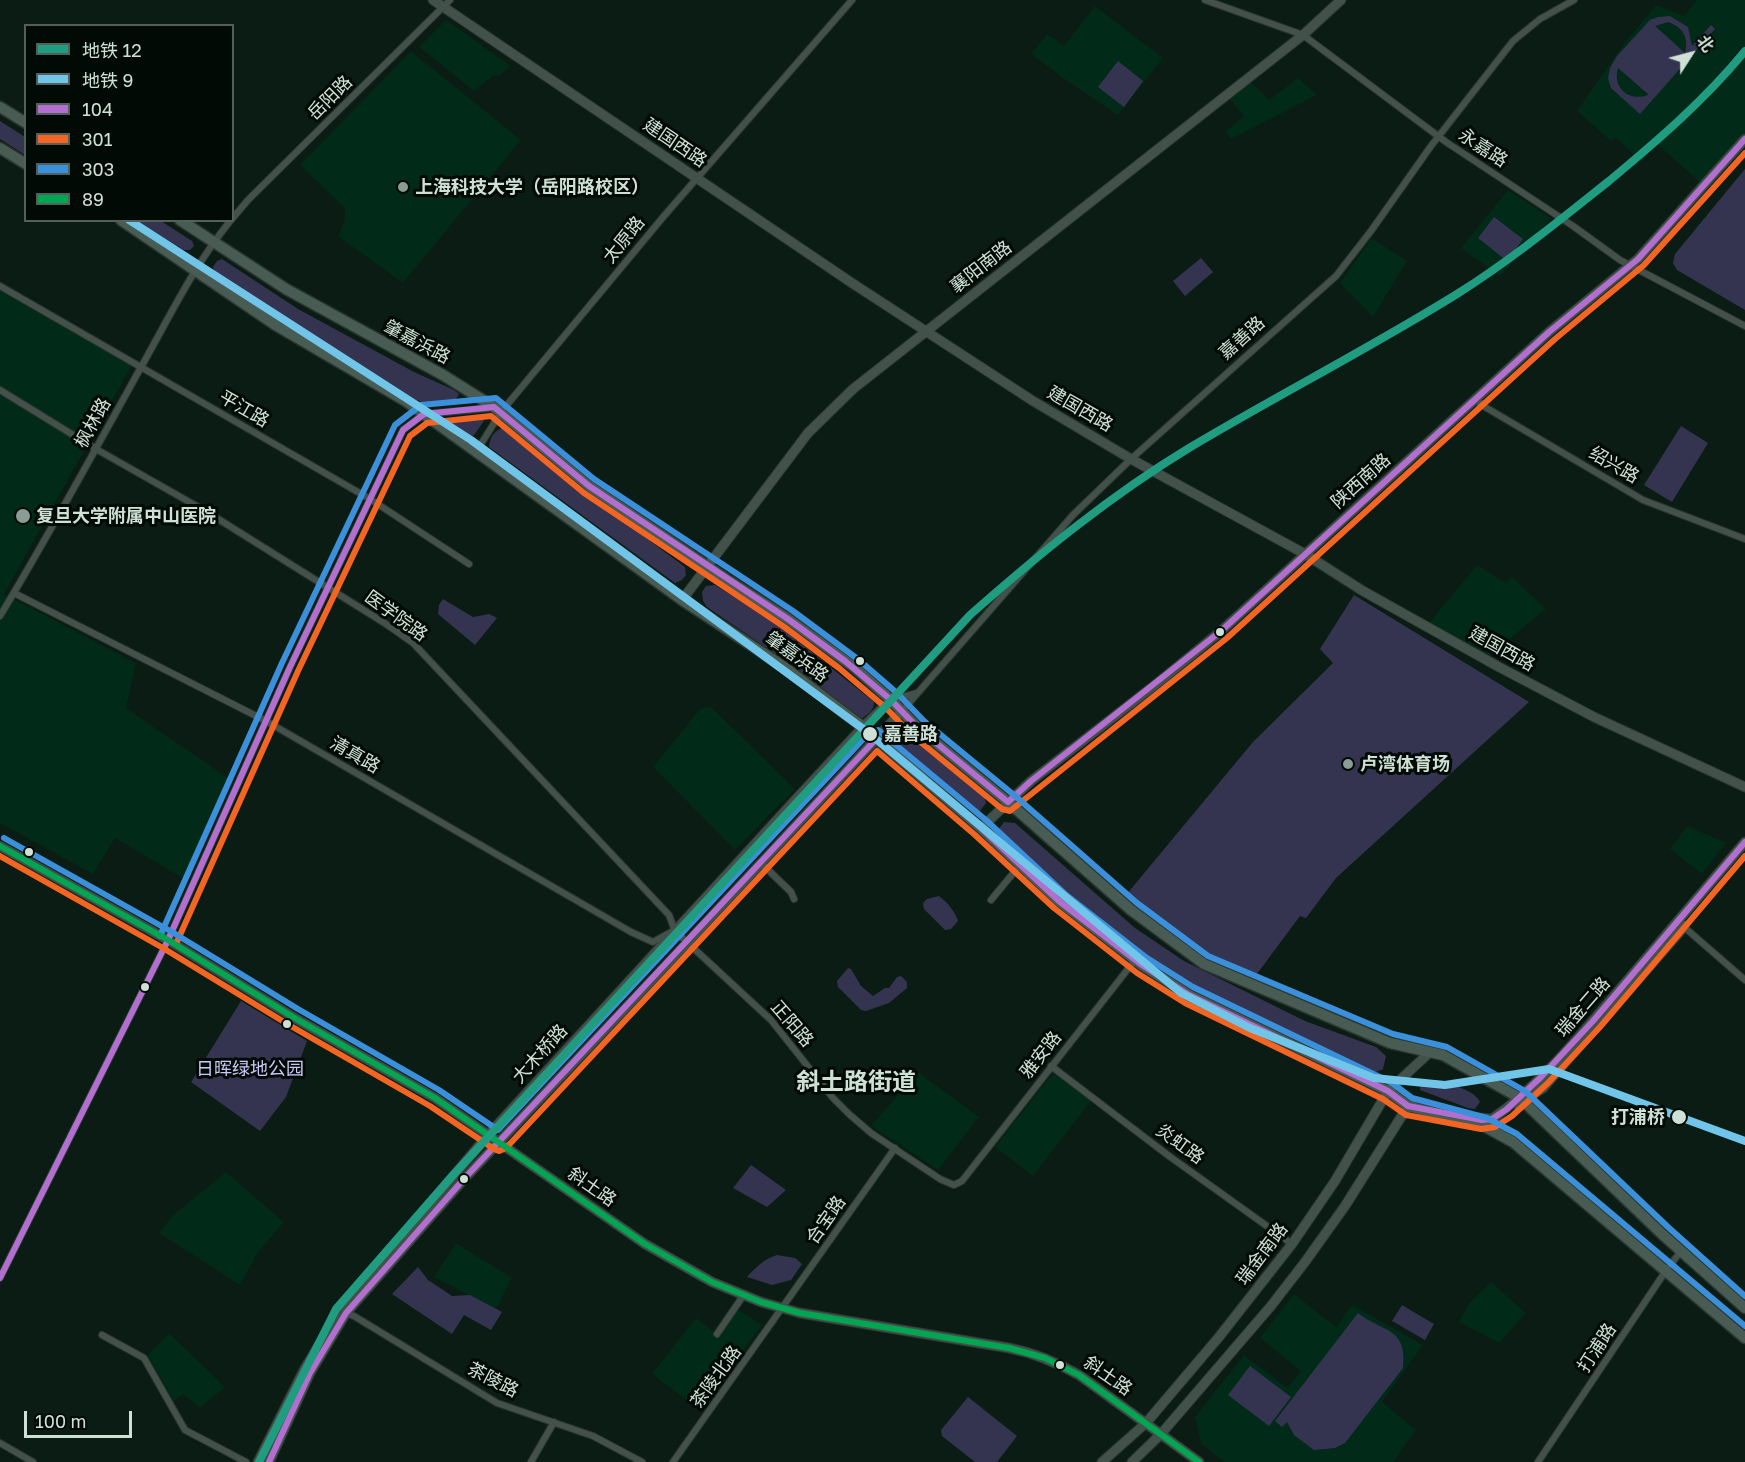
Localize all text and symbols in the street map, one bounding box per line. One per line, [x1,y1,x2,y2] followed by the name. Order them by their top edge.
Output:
[24,24,234,222] legend
[1661,24,1721,84] north arrow
[1693,31,1718,56] text: 北
[82,39,142,61] text: 地铁 12
[82,69,133,91] text: 地铁 9
[303,71,357,125] street label: 岳阳路
[82,98,113,120] text: 104
[639,114,711,172] street label: 建国西路
[1454,124,1512,172] street label: 永嘉路
[82,128,112,150] text: 301
[82,158,114,180] text: 303
[415,176,649,198] place label: 上海科技大学（岳阳路校区）
[396,180,410,194] marker: 上海科技大学（岳阳路校区）
[82,188,104,210] text: 89
[599,212,649,268] street label: 太原路
[946,236,1016,298] street label: 襄阳南路
[1215,312,1269,364] street label: 嘉善路
[380,316,454,368] street label: 肇嘉浜路
[1043,382,1117,436] street label: 建国西路
[215,386,273,432] street label: 平江路
[70,394,116,452] street label: 枫林路
[1585,442,1643,488] street label: 绍兴路
[1327,449,1395,513] street label: 陕西南路
[36,505,216,527] place label: 复旦大学附属中山医院
[14,507,32,525] marker: 复旦大学附属中山医院
[361,586,431,646] street label: 医学院路
[1465,622,1539,676] street label: 建国西路
[1214,626,1226,638] unlabelled marker
[762,627,832,687] street label: 肇嘉浜路
[854,655,866,667] unlabelled marker
[884,723,938,745] place label: 嘉善路
[861,725,879,743] marker: 嘉善路
[326,732,384,778] street label: 清真路
[1360,753,1450,775] place label: 卢湾体育场
[1341,757,1355,771] marker: 卢湾体育场
[23,846,35,858] unlabelled marker
[1551,973,1615,1041] street label: 瑞金二路
[139,981,151,993] unlabelled marker
[766,997,818,1051] street label: 正阳路
[281,1018,293,1030] unlabelled marker
[508,1020,572,1088] street label: 大木桥路
[1016,1027,1066,1083] street label: 雅安路
[196,1058,304,1080] park label: 日晖绿地公园
[796,1068,916,1096] district label: 斜土路街道
[1611,1106,1665,1128] place label: 打浦桥
[1670,1108,1688,1126] marker: 打浦桥
[1152,1119,1208,1169] street label: 炎虹路
[564,1163,620,1211] street label: 斜土路
[458,1173,470,1185] unlabelled marker
[802,1192,850,1248] street label: 合宝路
[1232,1219,1292,1289] street label: 瑞金南路
[1573,1319,1621,1377] street label: 打浦路
[686,1342,746,1412] street label: 茶陵北路
[1080,1352,1136,1400] street label: 斜土路
[464,1358,522,1402] street label: 茶陵路
[1054,1359,1066,1371] unlabelled marker
[27,1399,135,1437] scale bar
[35,1410,86,1432] text: 100 m

